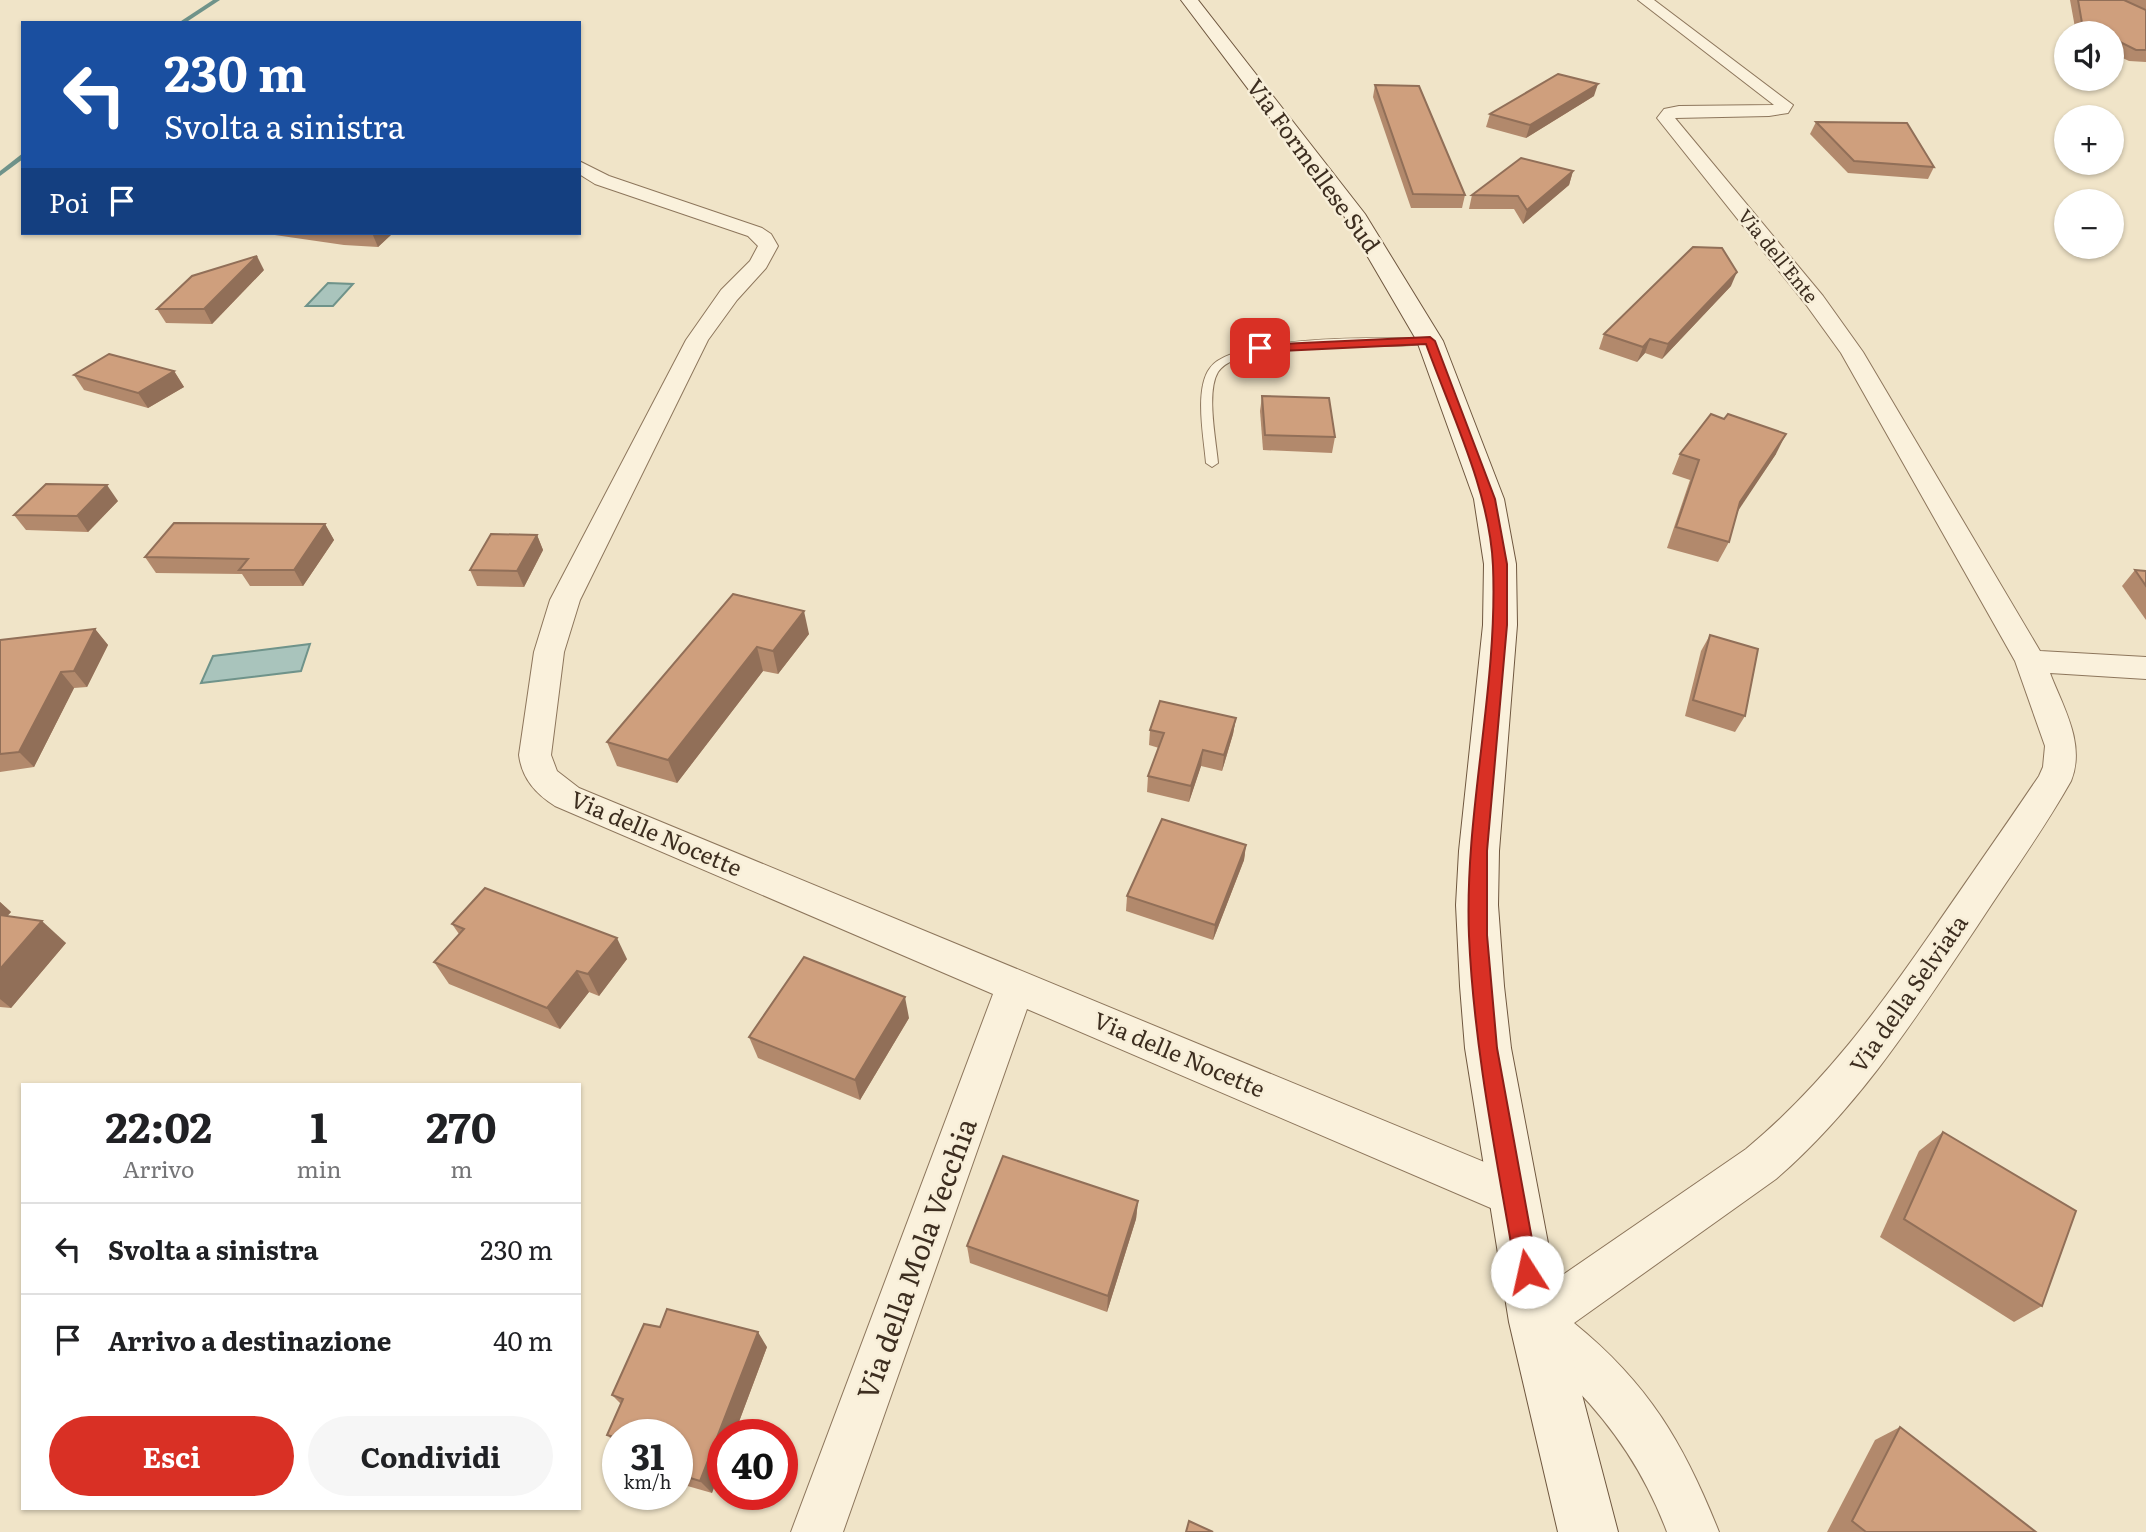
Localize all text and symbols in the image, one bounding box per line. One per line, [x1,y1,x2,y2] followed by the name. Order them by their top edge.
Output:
[2054,21,2124,259] map controls
[2054,21,2124,91] button: sound
[164,34,307,107] text: 230 m
[49,49,140,140] icon: left
[1240,71,1390,259] street label: Via Formellese Sud
[164,101,405,149] text: Svolta a sinistra
[2054,105,2124,175] button: +
[49,182,89,221] text: Poi
[103,182,141,220] icon: arrive
[2054,189,2124,259] button: −
[1732,202,1826,309] street label: Via dell'Ente
[1230,318,1290,378] pin
[1241,329,1279,367] icon: arrive
[566,781,748,884] street label: Via delle Nocette
[1840,906,1975,1079] street label: Via della Selviata
[1089,1002,1271,1105] street label: Via delle Nocette
[105,1094,212,1156] text: 22:02
[310,1094,328,1156] text: 1
[426,1094,497,1156] text: 270
[845,1111,986,1405] street label: Via della Mola Vecchia
[123,1151,195,1185] text: Arrivo
[296,1151,342,1185] text: min
[450,1151,472,1185] text: m
[108,1229,319,1268] text: Svolta a sinistra
[480,1229,553,1268] text: 230 m
[49,1230,87,1268] icon: left
[1490,1235,1564,1309] position arrow
[108,1320,392,1359] text: Arrivo a destinazione
[493,1320,553,1359] text: 40 m
[49,1321,87,1359] icon: arrive
[49,1416,294,1496] button: Esci
[308,1416,553,1496] button: Condividi
[707,1419,798,1510] speed limit sign: 40
[630,1429,665,1481] text: 31
[624,1468,671,1495] text: km/h

